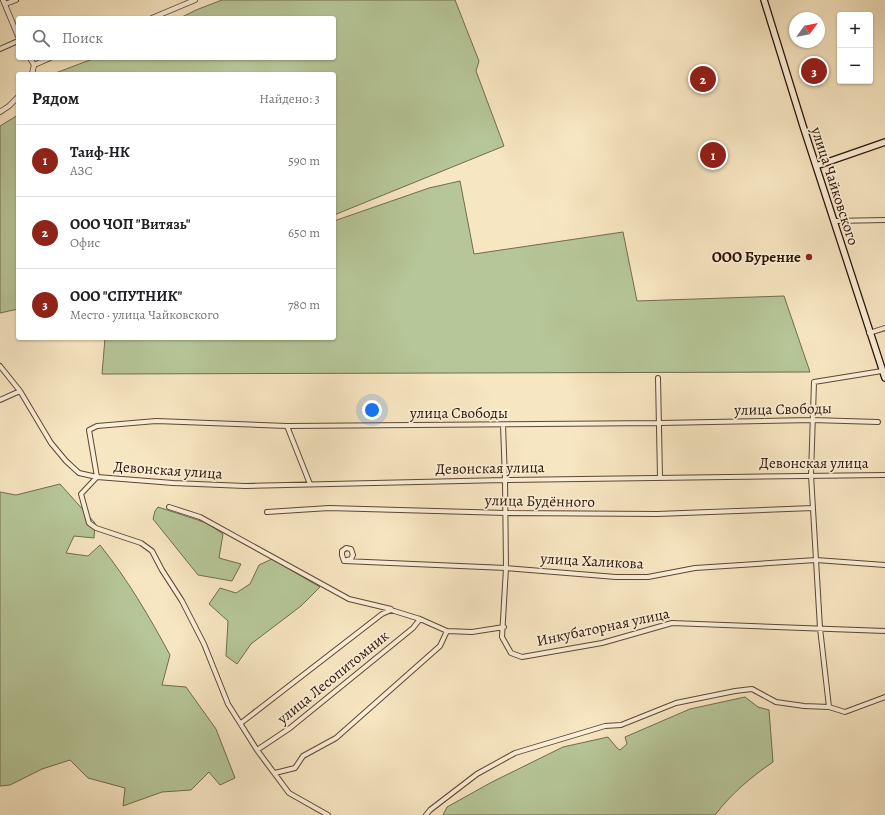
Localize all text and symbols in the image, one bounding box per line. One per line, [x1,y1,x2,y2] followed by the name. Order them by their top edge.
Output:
[789,12,825,48] north arrow
[837,12,873,84] map controls
[837,12,873,48] button: +
[16,16,336,60] search box
[30,27,52,49] icon: search
[62,28,103,48] text: Поиск
[837,48,873,84] button: −
[801,56,827,86] pin: 3
[690,64,716,94] pin: 2
[32,87,79,110] text: Рядом
[259,90,320,107] text: Найдено: 3
[806,123,864,248] street label: улица Чайковского
[700,140,726,170] pin: 1
[70,142,130,162] text: Таиф-НК
[43,152,47,169] text: 1
[288,152,320,169] text: 590 m
[70,162,93,179] text: АЗС
[70,214,191,234] text: ООО ЧОП "Витязь"
[42,224,48,241] text: 2
[288,224,320,241] text: 650 m
[70,234,100,251] text: Офис
[712,247,801,267] place label: ООО Бурение
[804,252,814,262] marker: ООО Бурение
[70,286,182,306] text: ООО "СПУТНИК"
[42,296,48,313] text: 3
[288,296,320,313] text: 780 m
[70,306,219,323] text: Место · улица Чайковского
[733,398,832,420] street label: улица Свободы
[362,400,382,420] your location
[409,403,508,423] street label: улица Свободы
[759,453,869,473] street label: Девонская улица
[113,456,223,484] street label: Девонская улица
[435,457,545,479] street label: Девонская улица
[484,490,595,512] street label: улица Будённого
[539,548,644,574] street label: улица Халикова
[535,603,671,651] street label: Инкубаторная улица
[272,626,393,729] street label: улица Лесопитомник

